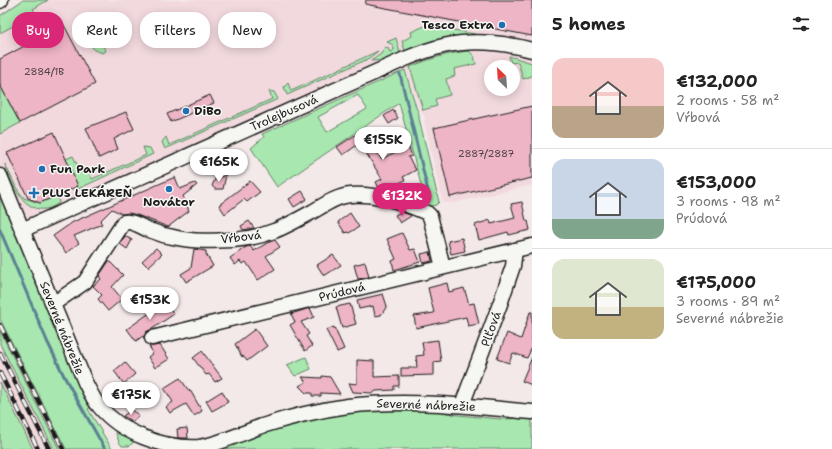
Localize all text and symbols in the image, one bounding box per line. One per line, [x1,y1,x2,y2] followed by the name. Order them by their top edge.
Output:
[12,12,64,48] chip: Buy
[72,12,132,48] chip: Rent
[140,12,210,48] chip: Filters
[218,12,276,48] chip: New
[552,13,625,35] text: 5 homes
[790,13,812,35] icon: filters
[421,17,495,33] place label: Tesco Extra
[497,20,507,30] marker: Tesco Extra
[484,60,520,96] north arrow
[484,60,520,96] map controls
[24,65,64,78] house number: 2884/1B
[676,70,758,92] text: €132,000
[584,74,632,122] icon: home
[248,91,321,135] street label: Trolejbusová
[676,92,779,109] text: 2 rooms · 58 m²
[194,103,221,119] place label: DiBo
[181,106,191,116] marker: DiBo
[676,109,720,126] text: Vŕbová
[355,127,411,161] pin: €155K
[363,131,403,148] text: €155K
[458,147,514,160] house number: 2887/2887
[191,149,247,183] pin: €165K
[199,153,239,170] text: €165K
[50,161,106,177] place label: Fun Park
[37,164,47,174] marker: Fun Park
[676,171,756,193] text: €153,000
[584,175,632,223] icon: home
[374,183,430,217] pin: €132K
[164,184,174,194] marker: Novátor
[42,185,132,201] place label: PLUS LEKÁREŇ
[382,187,422,204] text: €132K
[29,188,39,198] marker: PLUS LEKÁREŇ
[676,193,780,210] text: 3 rooms · 98 m²
[143,194,195,210] place label: Novátor
[676,210,727,227] text: Prúdová
[220,227,263,247] street label: Vŕbová
[676,271,756,293] text: €175,000
[584,275,632,323] icon: home
[317,278,367,305] street label: Prúdová
[36,279,88,377] street label: Severné nábrežie
[122,287,178,321] pin: €153K
[130,291,170,308] text: €153K
[676,293,780,310] text: 3 rooms · 89 m²
[477,309,505,349] street label: Plťová
[676,310,784,327] text: Severné nábrežie
[103,382,159,416] pin: €175K
[111,386,151,403] text: €175K
[376,395,476,415] street label: Severné nábrežie

